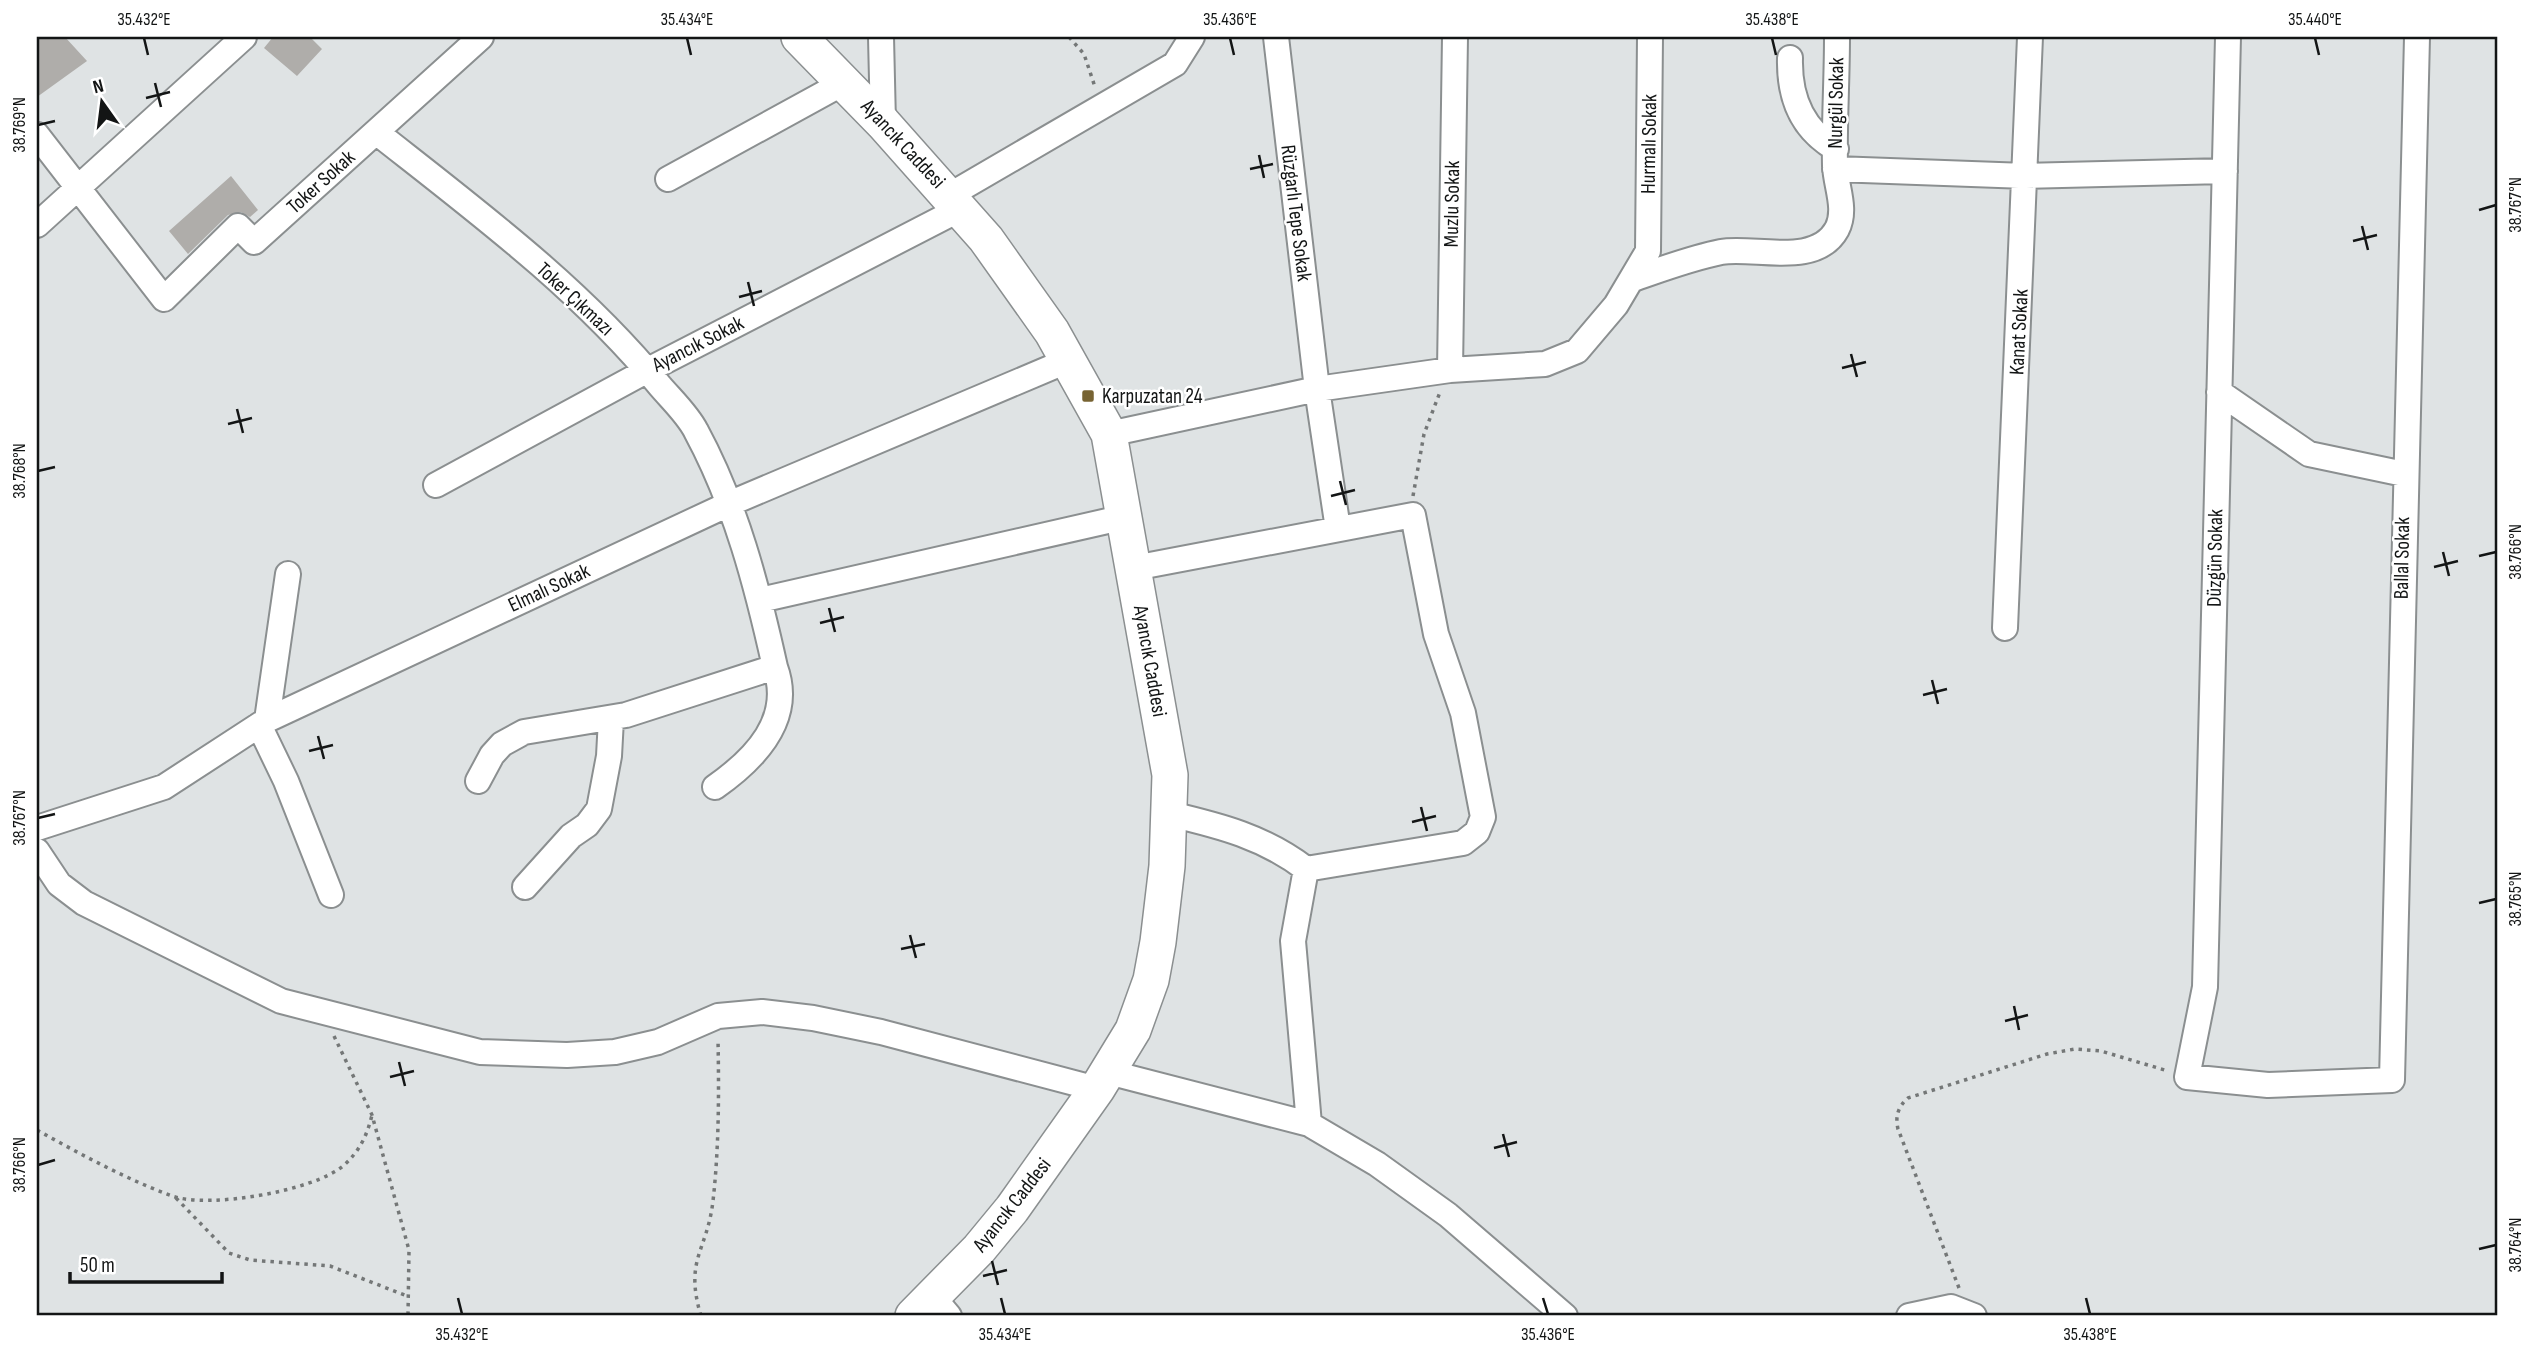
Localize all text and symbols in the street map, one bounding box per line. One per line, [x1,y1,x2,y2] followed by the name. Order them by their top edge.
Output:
[117,9,171,30] text: 35.432°E
[661,9,713,30] text: 35.434°E
[1203,9,1257,30] text: 35.436°E
[1745,9,1799,30] text: 35.438°E
[2288,9,2342,30] text: 35.440°E
[1823,57,1849,149] street label: Nurgül Sokak
[66,66,136,136] north arrow
[91,75,106,99] text: N
[855,94,950,194] street label: Ayancık Caddesi
[1636,94,1662,194] street label: Hurmalı Sokak
[9,97,30,153] text: 38.769°N
[1275,143,1317,283] street label: Rüzgarlı Tepe Sokak
[282,145,360,219] street label: Toker Sokak
[1439,160,1465,248] street label: Muzlu Sokak
[2505,177,2526,233] text: 38.767°N
[531,257,619,341] street label: Toker Çıkmazı
[2004,288,2034,376] street label: Kanat Sokak
[647,310,748,378] street label: Ayancık Sokak
[1102,384,1203,409] place label: Karpuzatan 24
[1080,388,1096,404] marker: Karpuzatan 24
[9,443,30,499] text: 38.768°N
[2202,509,2228,607] street label: Düzgün Sokak
[2389,517,2415,599] street label: Ballal Sokak
[2505,524,2526,580] text: 38.766°N
[504,558,594,618] street label: Elmalı Sokak
[1128,602,1172,719] street label: Ayancık Caddesi
[9,790,30,846] text: 38.767°N
[2505,871,2526,927] text: 38.765°N
[9,1137,30,1193] text: 38.766°N
[967,1153,1056,1258] street label: Ayancık Caddesi
[2505,1218,2526,1272] text: 38.764°N
[70,1241,222,1285] scale bar
[80,1253,115,1278] text: 50 m
[435,1324,489,1345] text: 35.432°E
[979,1324,1031,1345] text: 35.434°E
[1521,1324,1575,1345] text: 35.436°E
[2063,1324,2117,1345] text: 35.438°E

